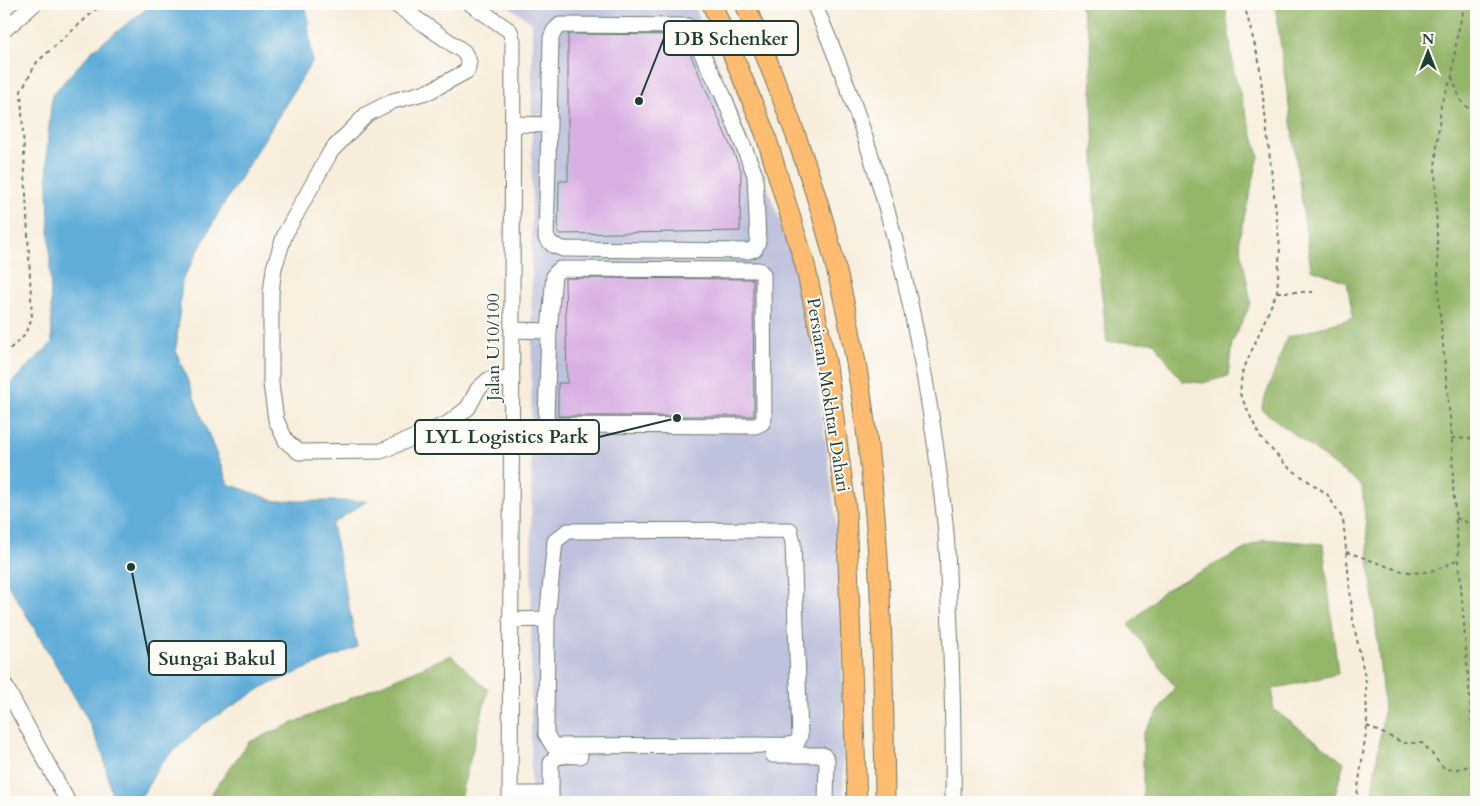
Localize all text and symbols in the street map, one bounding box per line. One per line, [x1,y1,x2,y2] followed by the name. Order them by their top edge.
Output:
[664,21,798,55] callout: DB Schenker
[674,26,788,52] text: DB Schenker
[1402,28,1452,78] north arrow
[1422,30,1434,49] text: N
[481,293,506,404] street label: Jalan U10/100
[800,296,856,494] street label: Persiaran Mokhtar Dahari
[415,420,599,454] callout: LYL Logistics Park
[425,424,589,450] text: LYL Logistics Park
[149,641,286,675] callout: Sungai Bakul
[158,646,276,672] text: Sungai Bakul

